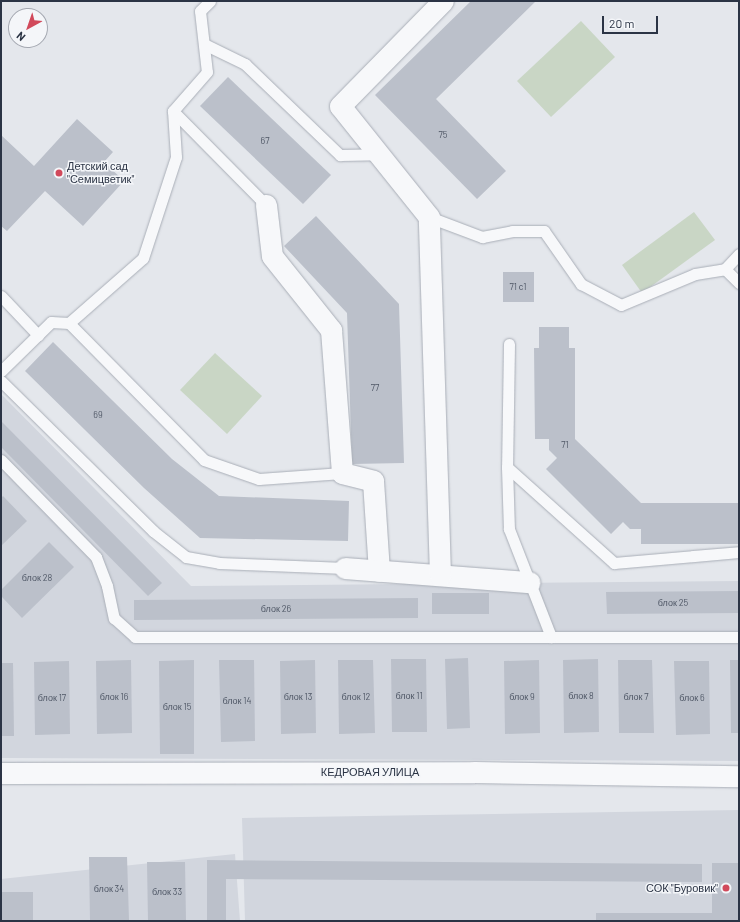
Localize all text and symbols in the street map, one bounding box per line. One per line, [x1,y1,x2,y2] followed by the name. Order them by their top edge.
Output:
[8,8,48,48] north arrow
[604,8,660,34] scale bar
[609,16,635,30] text: 20 m
[14,29,28,44] text: N
[439,130,447,140] house number: 75
[261,136,269,146] house number: 67
[67,160,134,186] place label: Детский сад "Семицветик"
[54,168,64,178] marker: Детский сад "Семицветик"
[510,282,526,292] house number: 71 с1
[371,383,379,393] house number: 77
[93,410,103,420] house number: 69
[561,440,569,450] house number: 71
[22,573,52,583] house number: блок 28
[658,598,688,608] house number: блок 25
[261,604,291,614] house number: блок 26
[395,691,423,701] house number: блок 11
[568,691,594,701] house number: блок 8
[100,692,128,702] house number: блок 16
[284,692,312,702] house number: блок 13
[342,692,370,702] house number: блок 12
[509,692,535,702] house number: блок 9
[623,692,649,702] house number: блок 7
[38,693,66,703] house number: блок 17
[679,693,705,703] house number: блок 6
[223,696,251,706] house number: блок 14
[163,702,191,712] house number: блок 15
[321,765,419,779] street label: КЕДРОВАЯ УЛИЦА
[646,881,718,895] place label: СОК "Буровик"
[721,883,731,893] marker: СОК "Буровик"
[94,884,124,894] house number: блок 34
[152,887,182,897] house number: блок 33

